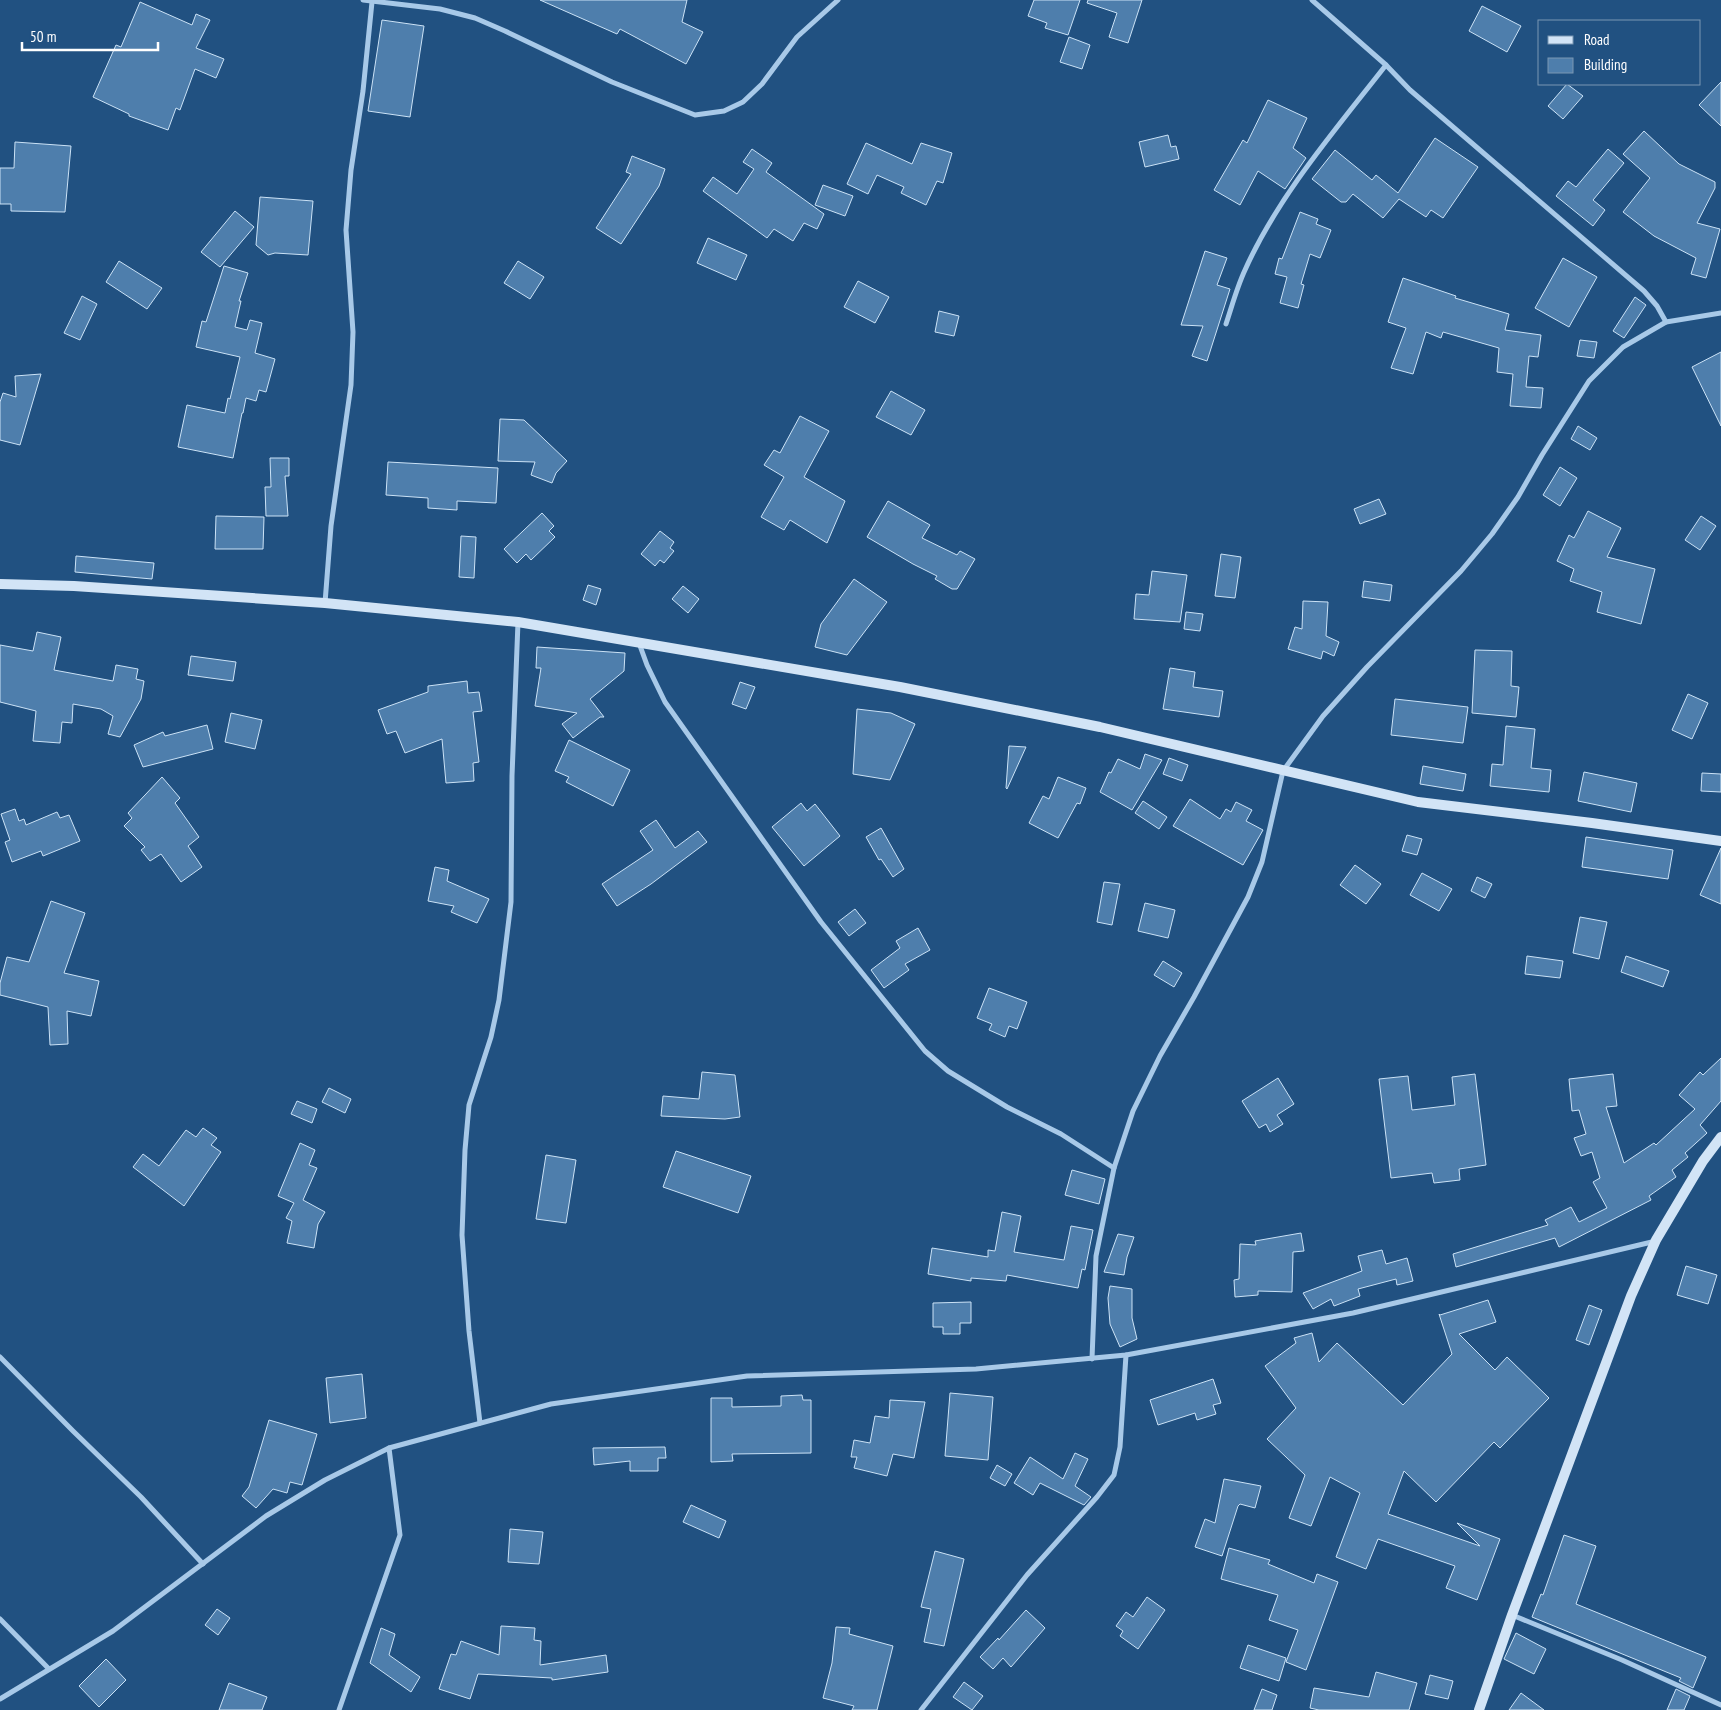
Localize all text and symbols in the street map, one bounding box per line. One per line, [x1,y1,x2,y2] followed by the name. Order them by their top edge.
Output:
[22,20,159,52] scale bar
[1538,20,1701,85] legend
[30,27,56,46] text: 50 m
[1584,30,1610,49] text: Road
[1584,55,1627,74] text: Building

